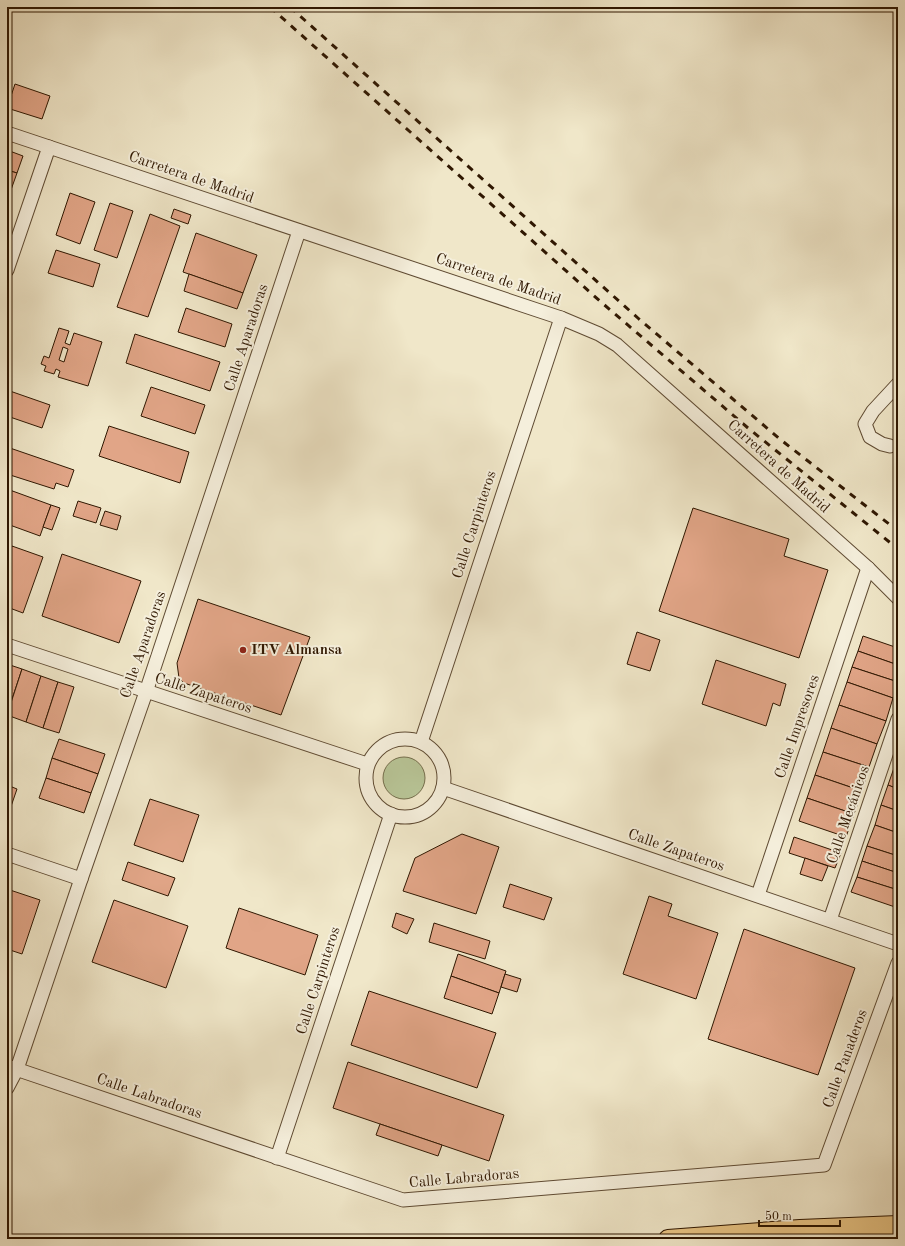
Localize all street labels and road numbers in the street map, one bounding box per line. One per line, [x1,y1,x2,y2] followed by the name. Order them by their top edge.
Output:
[126,150,256,207] street label: Carretera de Madrid
[433,252,563,309] street label: Carretera de Madrid
[223,282,271,394] street label: Calle Aparadoras
[724,417,832,517] street label: Carretera de Madrid
[450,469,500,581] street label: Calle Carpinteros
[119,590,169,700] street label: Calle Aparadoras
[153,671,253,717] street label: Calle Zapateros
[773,673,823,781] street label: Calle Impresores
[825,764,873,866] street label: Calle Mecánicos
[626,827,726,875] street label: Calle Zapateros
[294,925,344,1037] street label: Calle Carpinteros
[821,1008,871,1110] street label: Calle Panaderos
[94,1072,204,1122] street label: Calle Labradoras
[408,1167,520,1191] street label: Calle Labradoras

